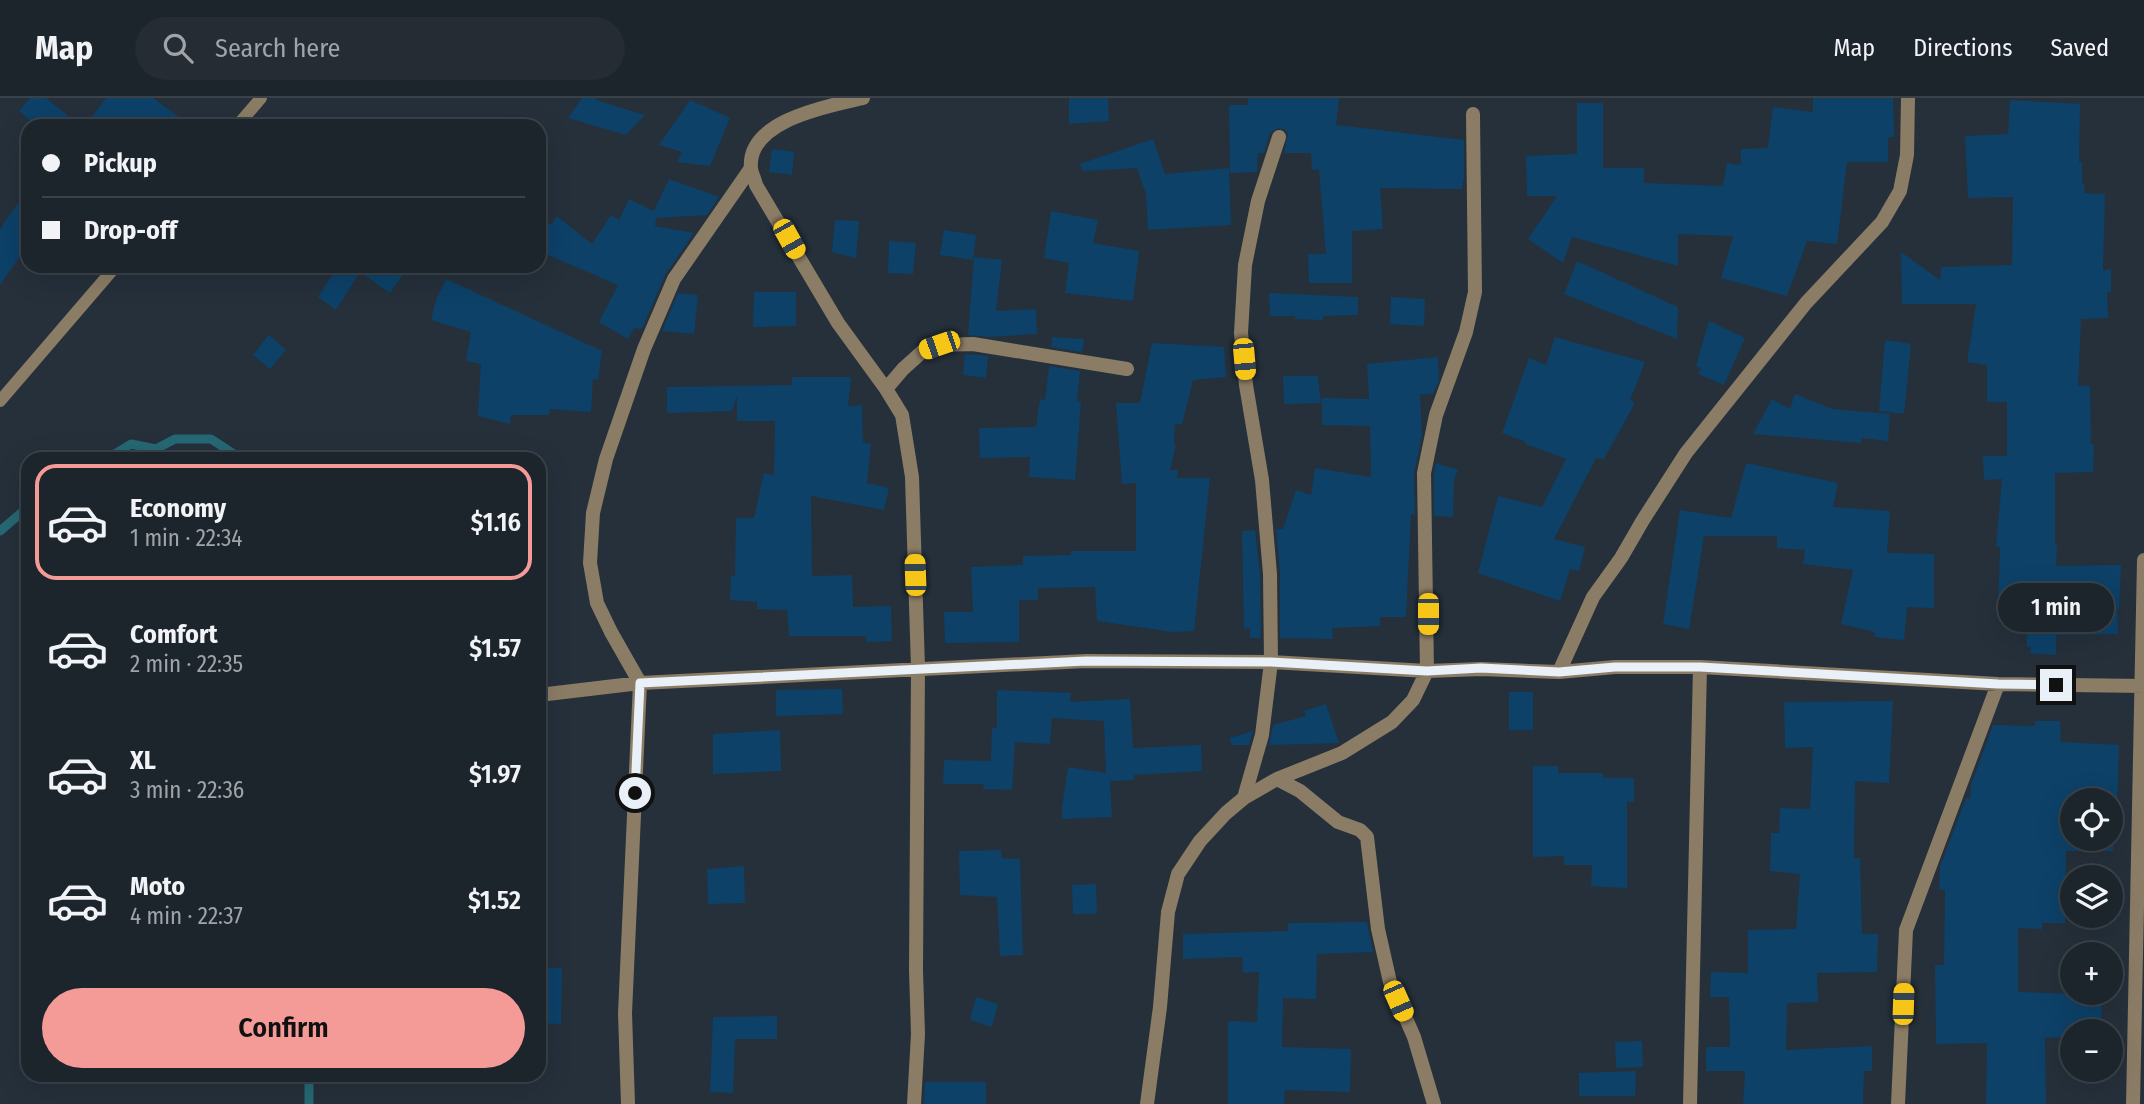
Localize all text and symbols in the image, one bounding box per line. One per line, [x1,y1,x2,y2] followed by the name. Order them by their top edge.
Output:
[135,17,625,80] search box
[35,28,93,68] text: Map
[159,29,197,67] icon: search
[215,33,340,64] text: Search here
[1834,34,1875,62] text: Map
[1913,34,2012,62] text: Directions
[2050,34,2109,62] text: Saved
[84,148,157,179] text: Pickup
[84,215,177,246] text: Drop-off
[770,216,809,262] car
[916,328,963,362] car
[1232,337,1257,381] car
[46,491,109,554] icon: car
[130,493,226,524] text: Economy
[471,507,521,538] text: $1.16
[130,524,242,552] text: 1 min · 22:34
[904,554,927,596] car
[1998,584,2114,632] callout: 1 min
[1418,593,1439,635] car
[2031,593,2081,621] text: 1 min
[46,617,109,680] icon: car
[130,619,218,650] text: Comfort
[469,633,521,664] text: $1.57
[130,650,243,678] text: 2 min · 22:35
[2040,669,2072,701] route end
[46,743,109,806] icon: car
[130,745,156,776] text: XL
[469,759,521,790] text: $1.97
[130,776,244,804] text: 3 min · 22:36
[619,777,651,809] route start
[2060,788,2123,1082] map controls
[2060,788,2123,851] button: locate
[2060,865,2123,928] button: layers
[46,869,109,932] icon: car
[130,871,185,902] text: Moto
[468,885,521,916] text: $1.52
[130,902,243,930] text: 4 min · 22:37
[2060,942,2123,1005] button: +
[1380,978,1417,1024] car
[1892,983,1915,1025] car
[42,988,525,1068] button: Confirm
[2060,1019,2123,1082] button: −

